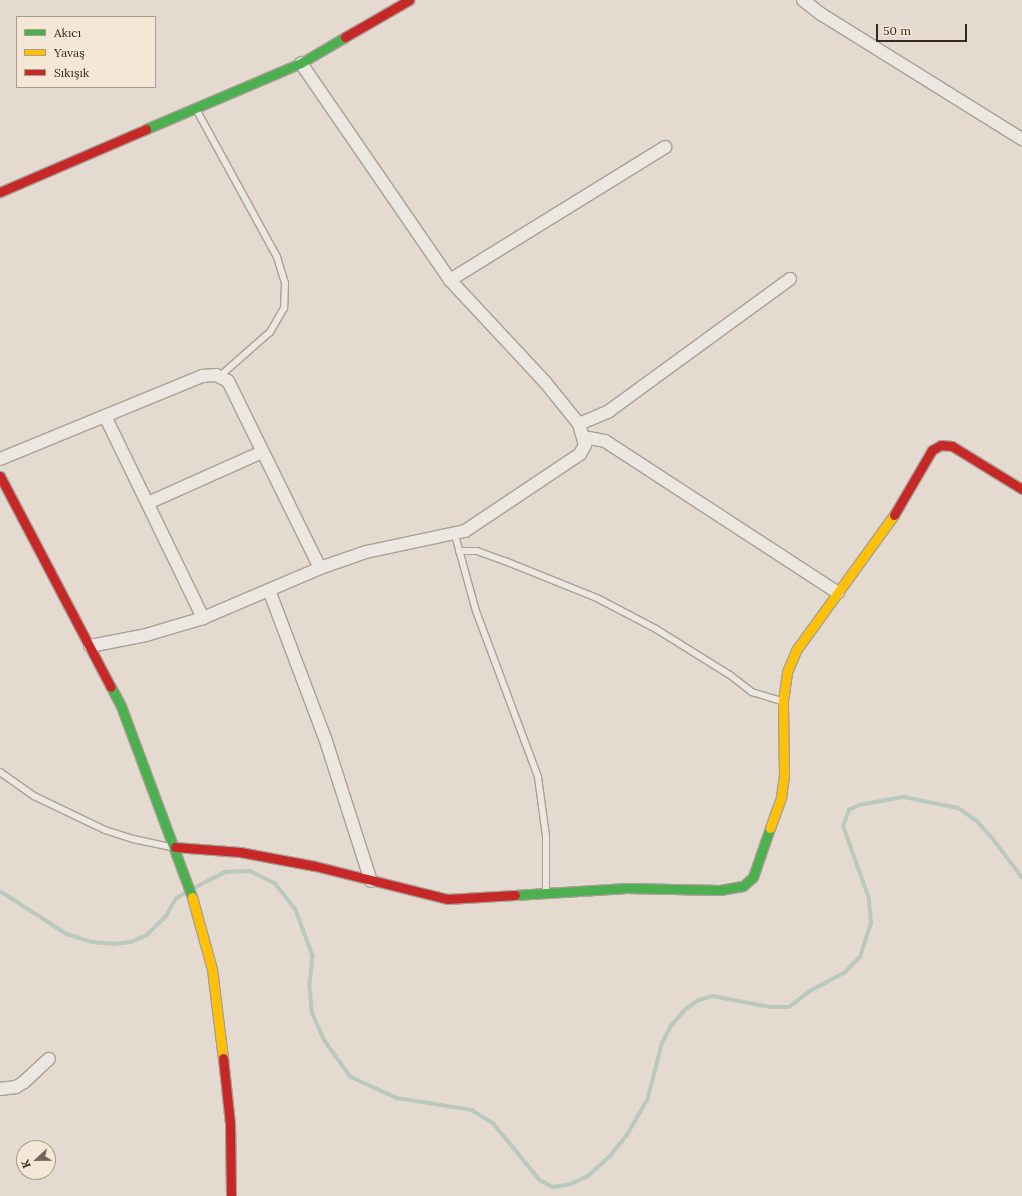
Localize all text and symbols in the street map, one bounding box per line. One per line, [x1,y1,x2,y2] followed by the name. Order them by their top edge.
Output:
[16,16,156,88] legend
[878,16,969,42] scale bar
[883,23,911,38] text: 50 m
[54,25,81,40] text: Akıcı
[54,45,85,60] text: Yavaş
[54,65,89,80] text: Sıkışık
[16,1140,56,1180] north arrow
[18,1158,34,1170] text: K

